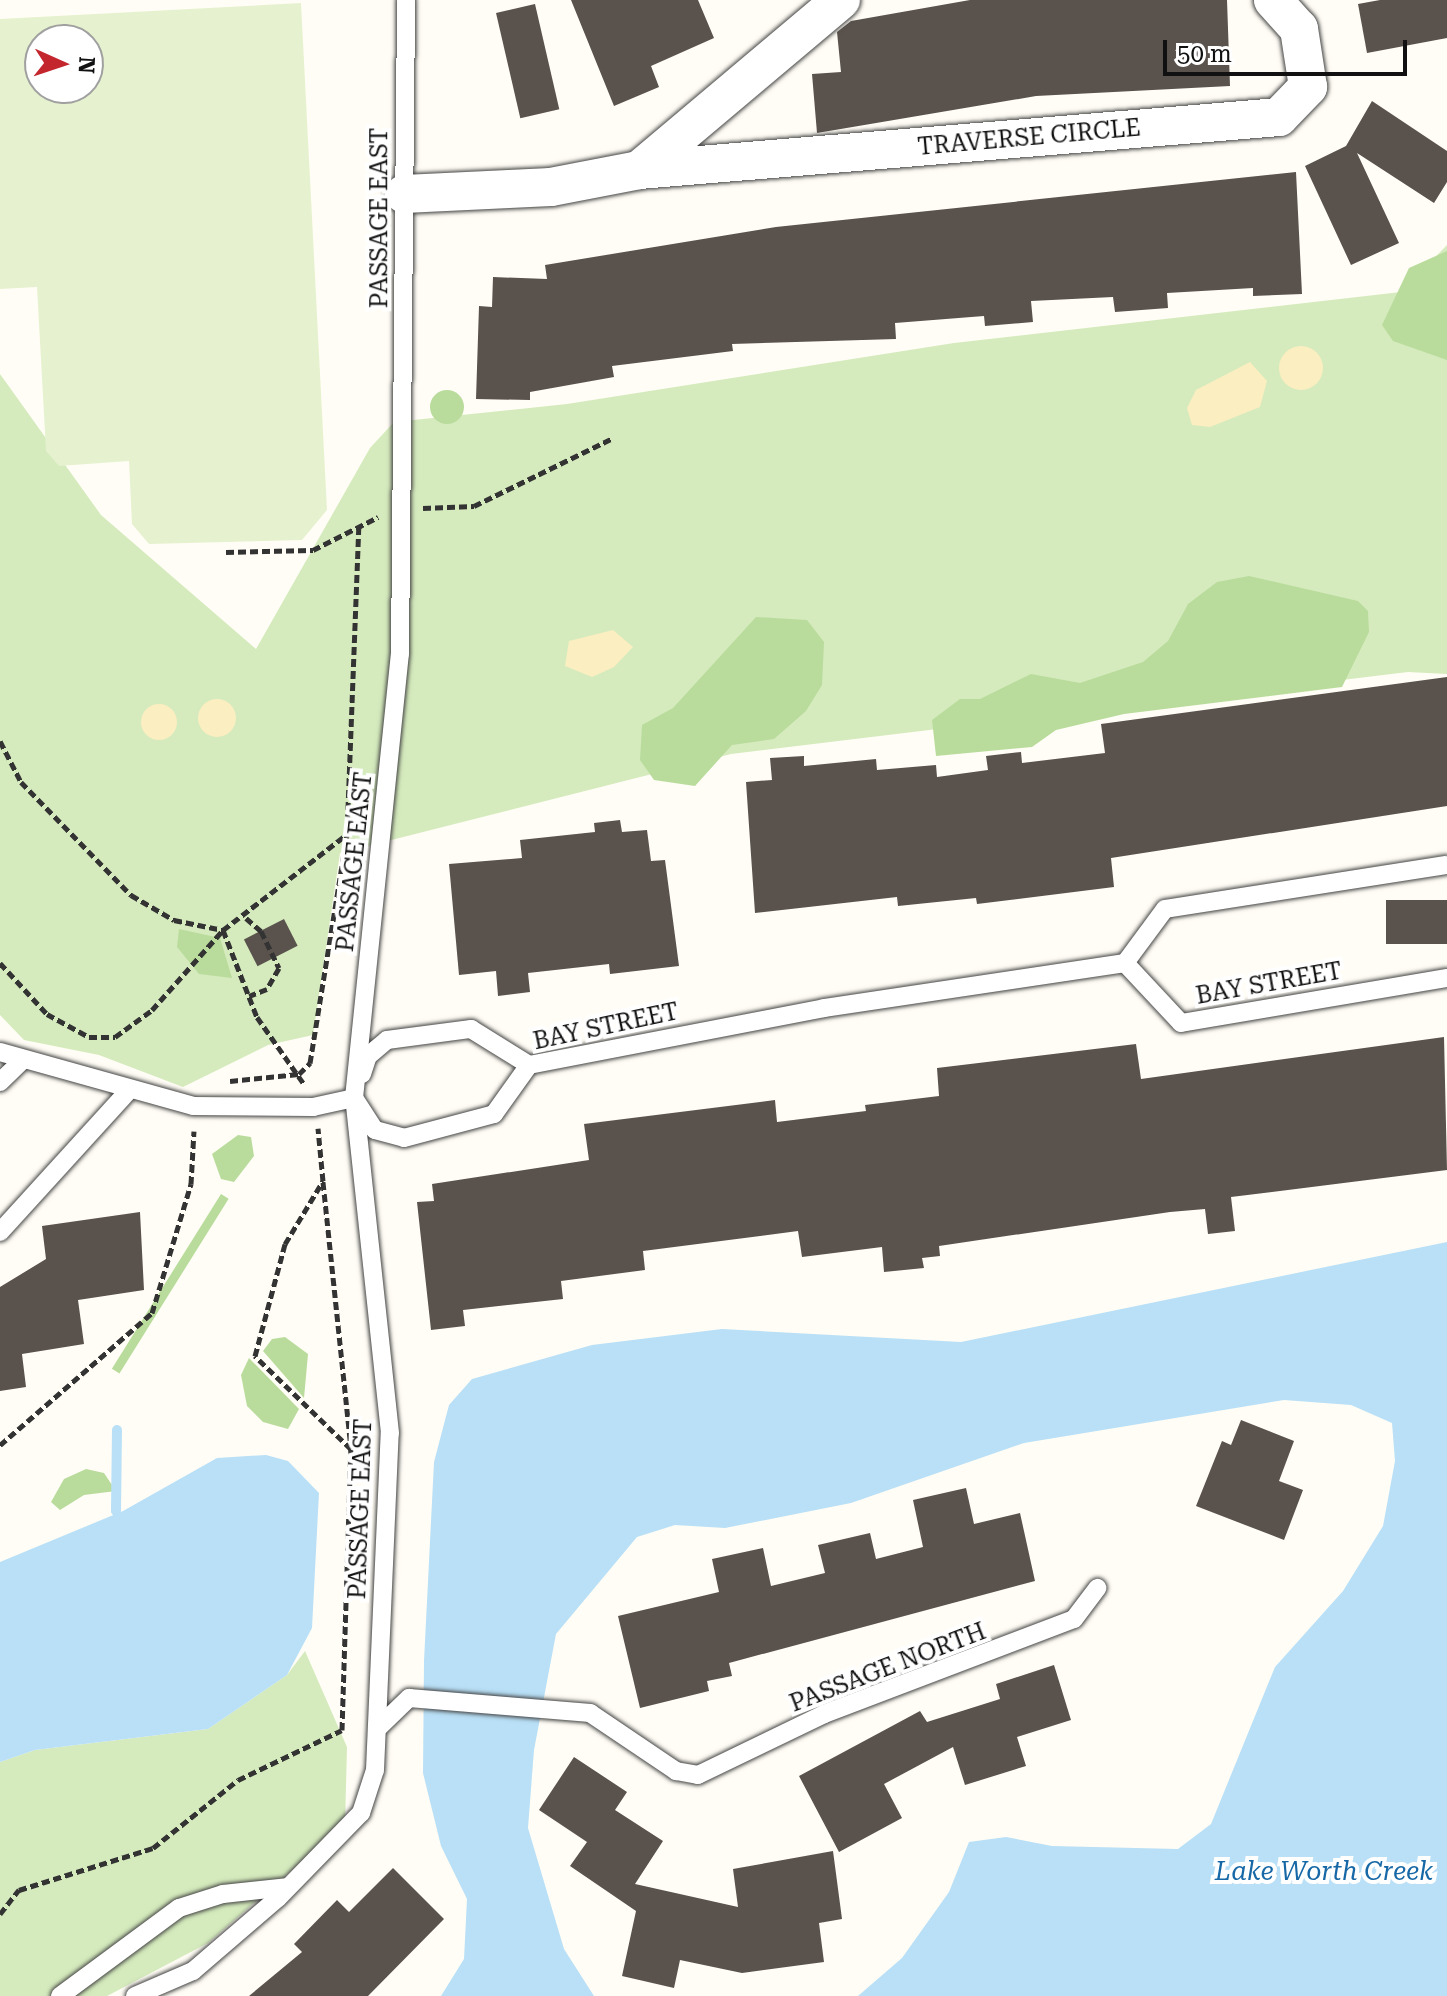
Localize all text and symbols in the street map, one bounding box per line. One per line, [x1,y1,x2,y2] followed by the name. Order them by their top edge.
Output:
[24,24,104,104] north arrow
[1167,24,1411,74] scale bar
[1177,40,1232,68] text: 50 m
[74,56,99,74] text: N
[916,114,1142,162] street label: TRAVERSE CIRCLE
[366,128,394,308] street label: PASSAGE EAST
[331,771,379,953] street label: PASSAGE EAST
[1194,957,1344,1011] street label: BAY STREET
[531,998,681,1056] street label: BAY STREET
[343,1418,379,1600] street label: PASSAGE EAST
[786,1617,990,1719] street label: PASSAGE NORTH
[1215,1856,1433,1888] water label: Lake Worth Creek

